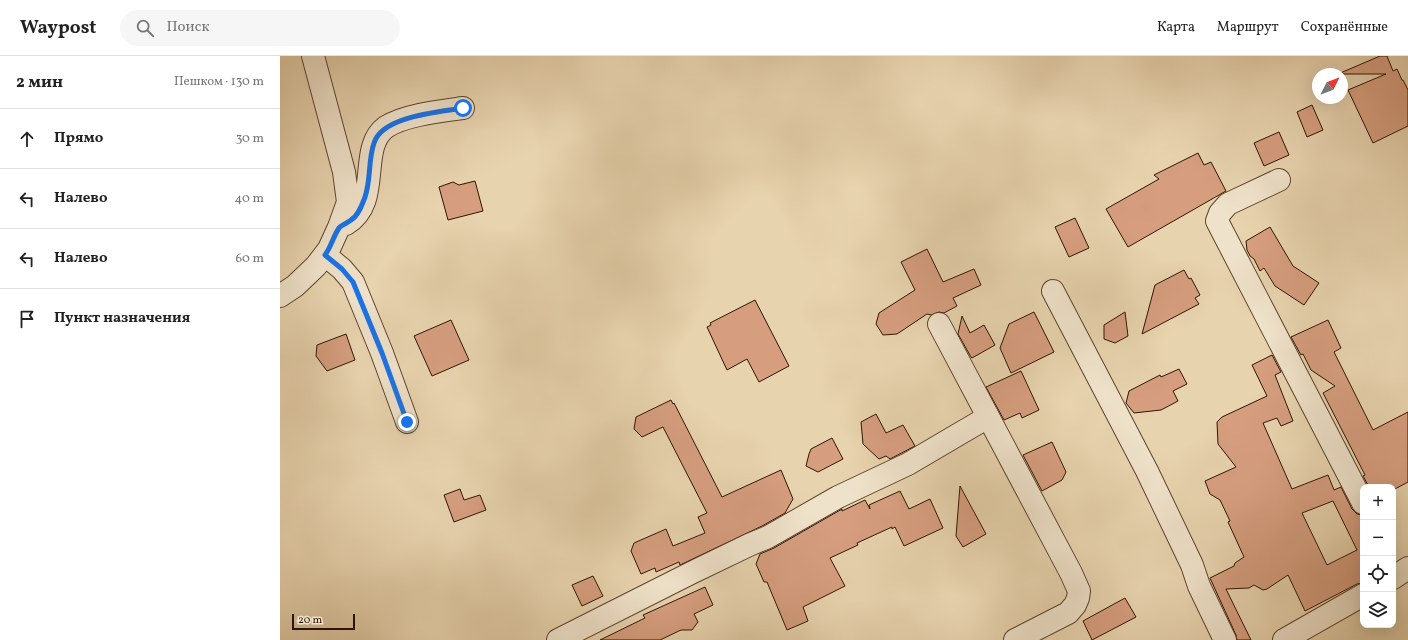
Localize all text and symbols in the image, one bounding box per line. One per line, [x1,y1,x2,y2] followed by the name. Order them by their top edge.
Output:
[120,10,400,46] search box
[20,15,96,41] text: Waypost
[134,17,156,39] icon: search
[166,17,209,38] text: Поиск
[1157,18,1195,37] text: Карта
[1217,18,1279,37] text: Маршрут
[1301,18,1388,37] text: Сохранённые
[1312,68,1348,104] north arrow
[16,71,63,94] text: 2 мин
[174,73,264,91] text: Пешком · 130 m
[454,99,472,117] route start
[16,128,38,150] icon: ahead
[54,128,103,149] text: Прямо
[236,130,264,148] text: 30 m
[16,188,38,210] icon: left
[54,188,108,209] text: Налево
[235,190,264,208] text: 40 m
[16,248,38,270] icon: left
[54,248,108,269] text: Налево
[236,250,264,268] text: 60 m
[16,308,38,330] icon: arrive
[54,308,190,329] text: Пункт назначения
[398,413,416,431] route end
[1360,484,1396,628] map controls
[1360,484,1396,520] button: +
[1360,520,1396,556] button: −
[1360,556,1396,592] button: locate
[1360,592,1396,628] button: layers
[292,612,355,631] scale bar
[298,613,322,628] text: 20 m

